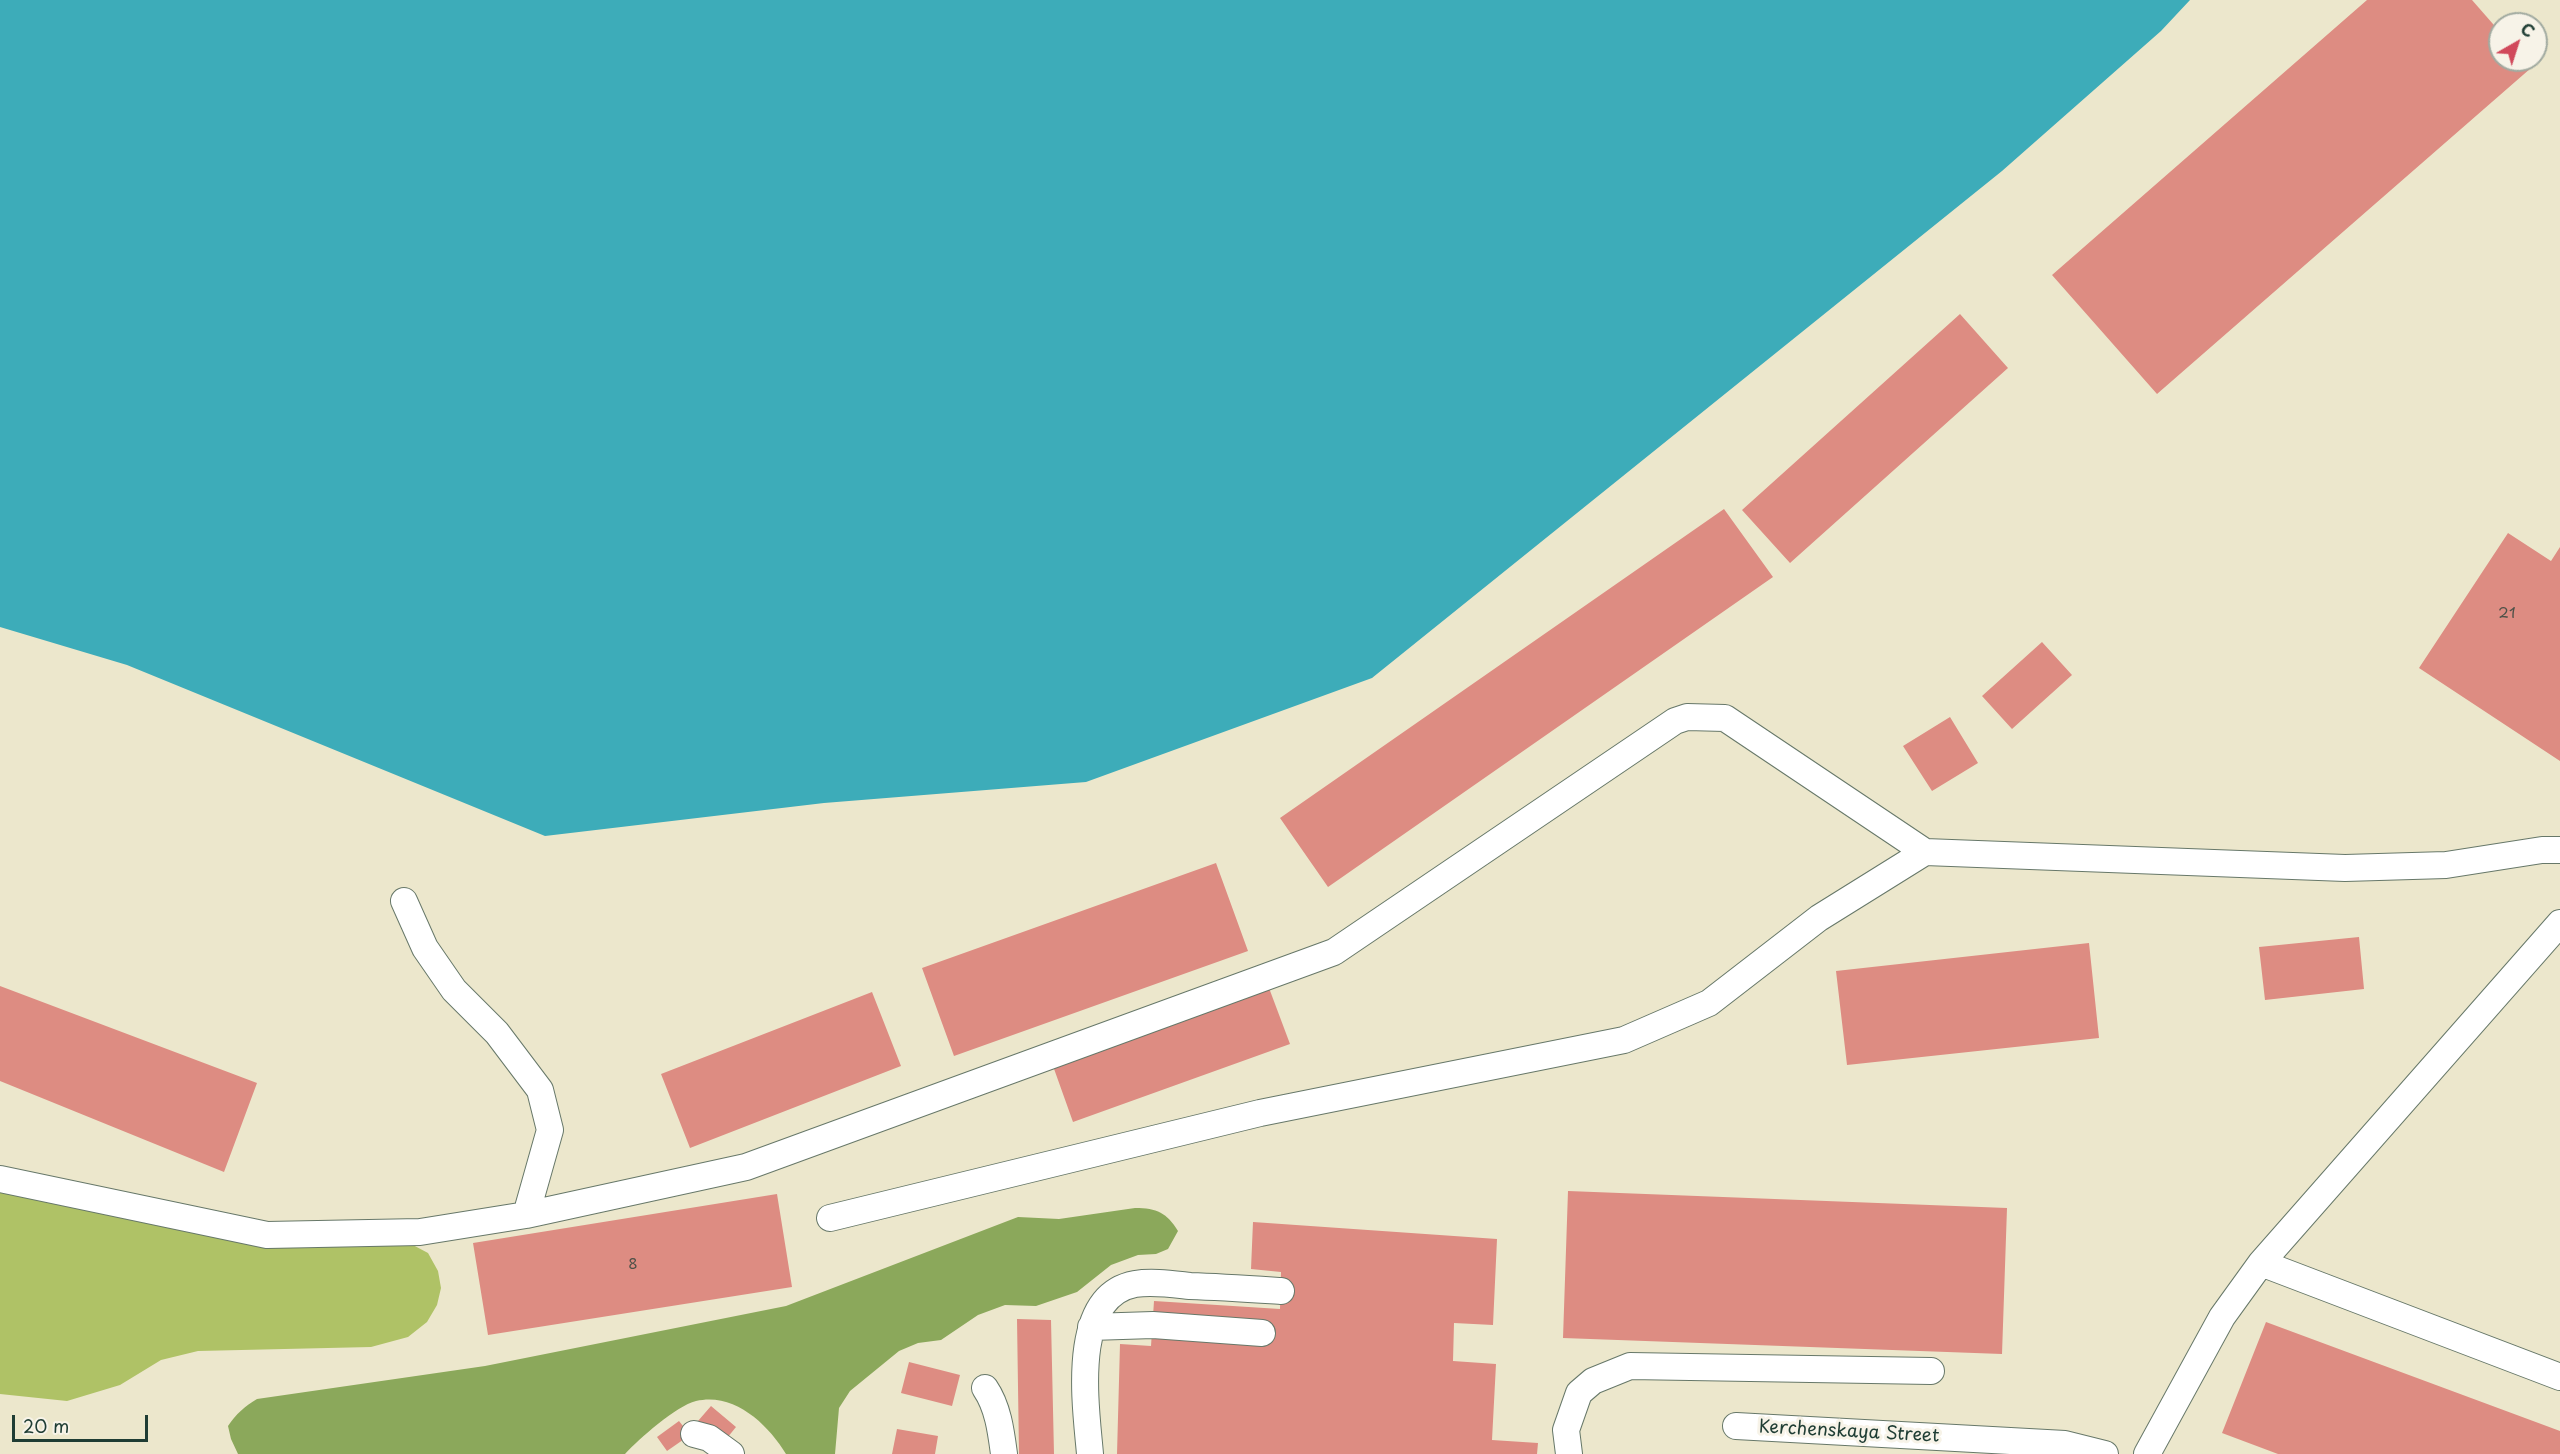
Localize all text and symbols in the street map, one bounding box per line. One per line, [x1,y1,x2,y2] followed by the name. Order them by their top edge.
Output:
[2488,12,2548,72] north arrow
[2516,16,2540,43] text: С
[2498,605,2516,623] house number: 21
[628,1256,638,1274] house number: 8
[15,1403,152,1441] scale bar
[23,1412,69,1439] text: 20 m
[1758,1416,1940,1448] street label: Kerchenskaya Street

